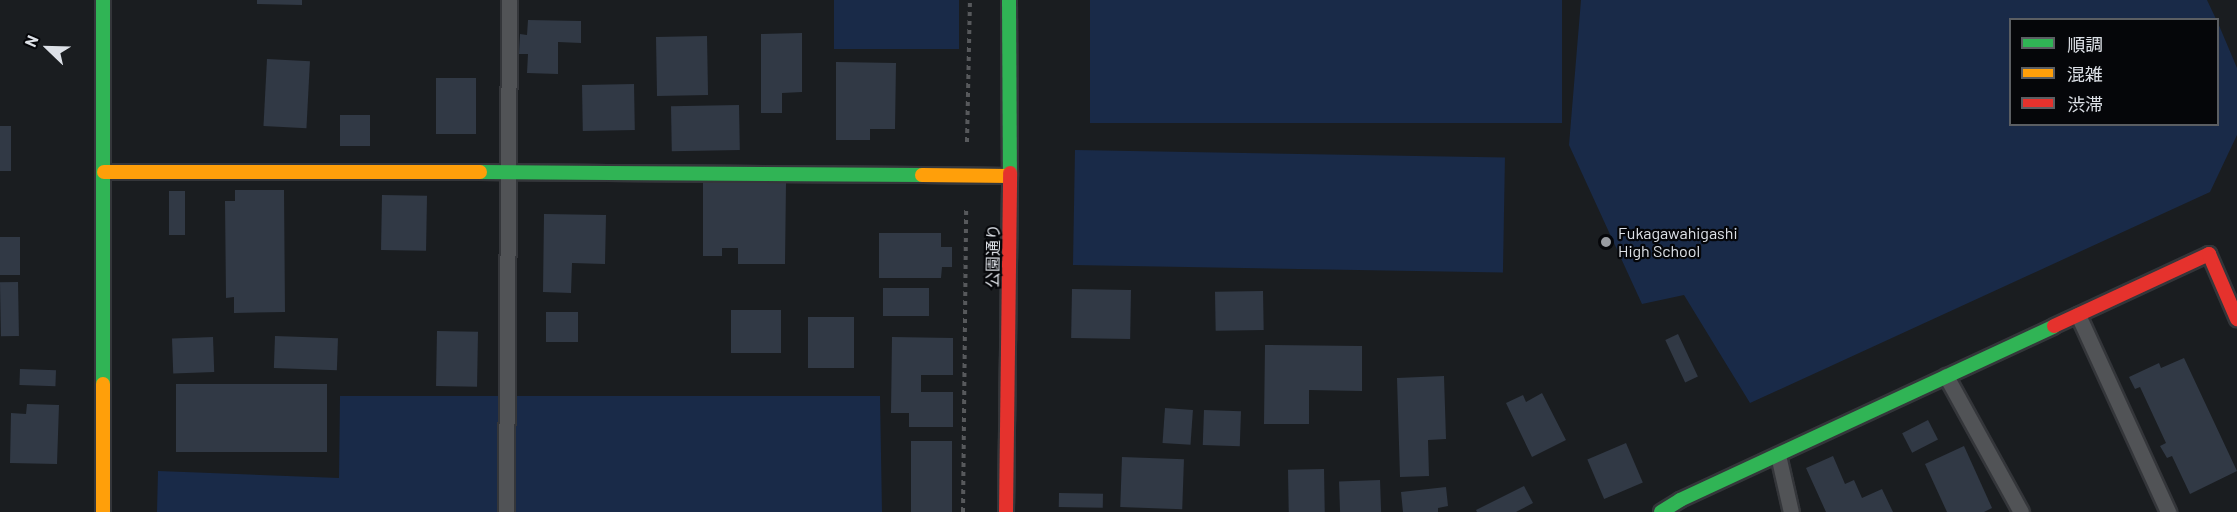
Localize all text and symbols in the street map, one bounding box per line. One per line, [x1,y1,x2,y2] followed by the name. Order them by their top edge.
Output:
[18,18,78,78] north arrow
[2009,18,2219,126] legend
[20,32,42,49] text: N
[2067,33,2103,55] text: 順調
[2067,63,2103,85] text: 混雑
[2067,93,2103,115] text: 渋滞
[1618,223,1737,261] place label: Fukagawahigashi High School
[983,224,1003,288] street label: 公園通り
[1599,235,1613,249] marker: Fukagawahigashi High School

